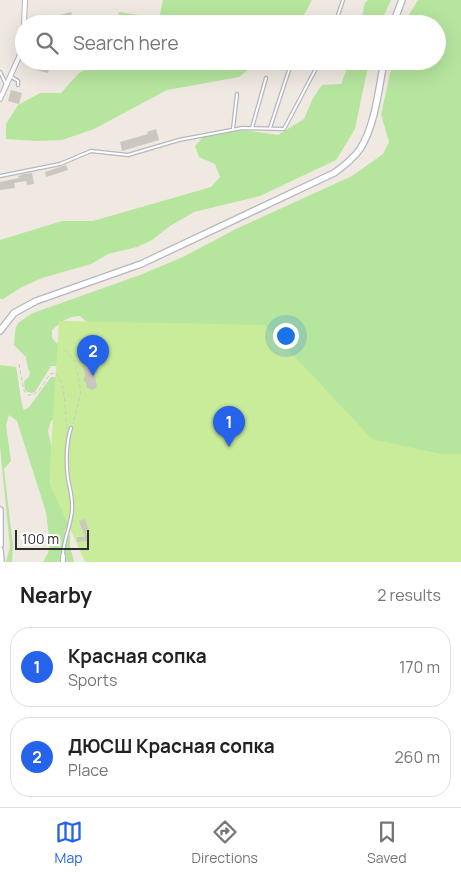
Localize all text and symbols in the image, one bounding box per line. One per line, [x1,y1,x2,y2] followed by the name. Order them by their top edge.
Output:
[15,15,446,70] search box
[33,29,61,57] icon: search
[73,30,179,56] text: Search here
[273,323,299,349] your location
[77,335,109,376] pin: 2
[213,406,245,447] pin: 1
[15,527,89,550] scale bar
[22,529,59,548] text: 100 m
[20,581,92,609] text: Nearby
[377,584,441,606] text: 2 results
[68,643,207,669] text: Красная сопка
[33,656,41,678] text: 1
[399,656,440,678] text: 170 m
[68,669,117,691] text: Sports
[68,733,275,759] text: ДЮСШ Красная сопка
[32,746,42,768] text: 2
[394,746,440,768] text: 260 m
[68,759,108,781] text: Place
[55,818,83,867] tab: Map
[192,818,258,867] tab: Directions
[367,818,406,867] tab: Saved

